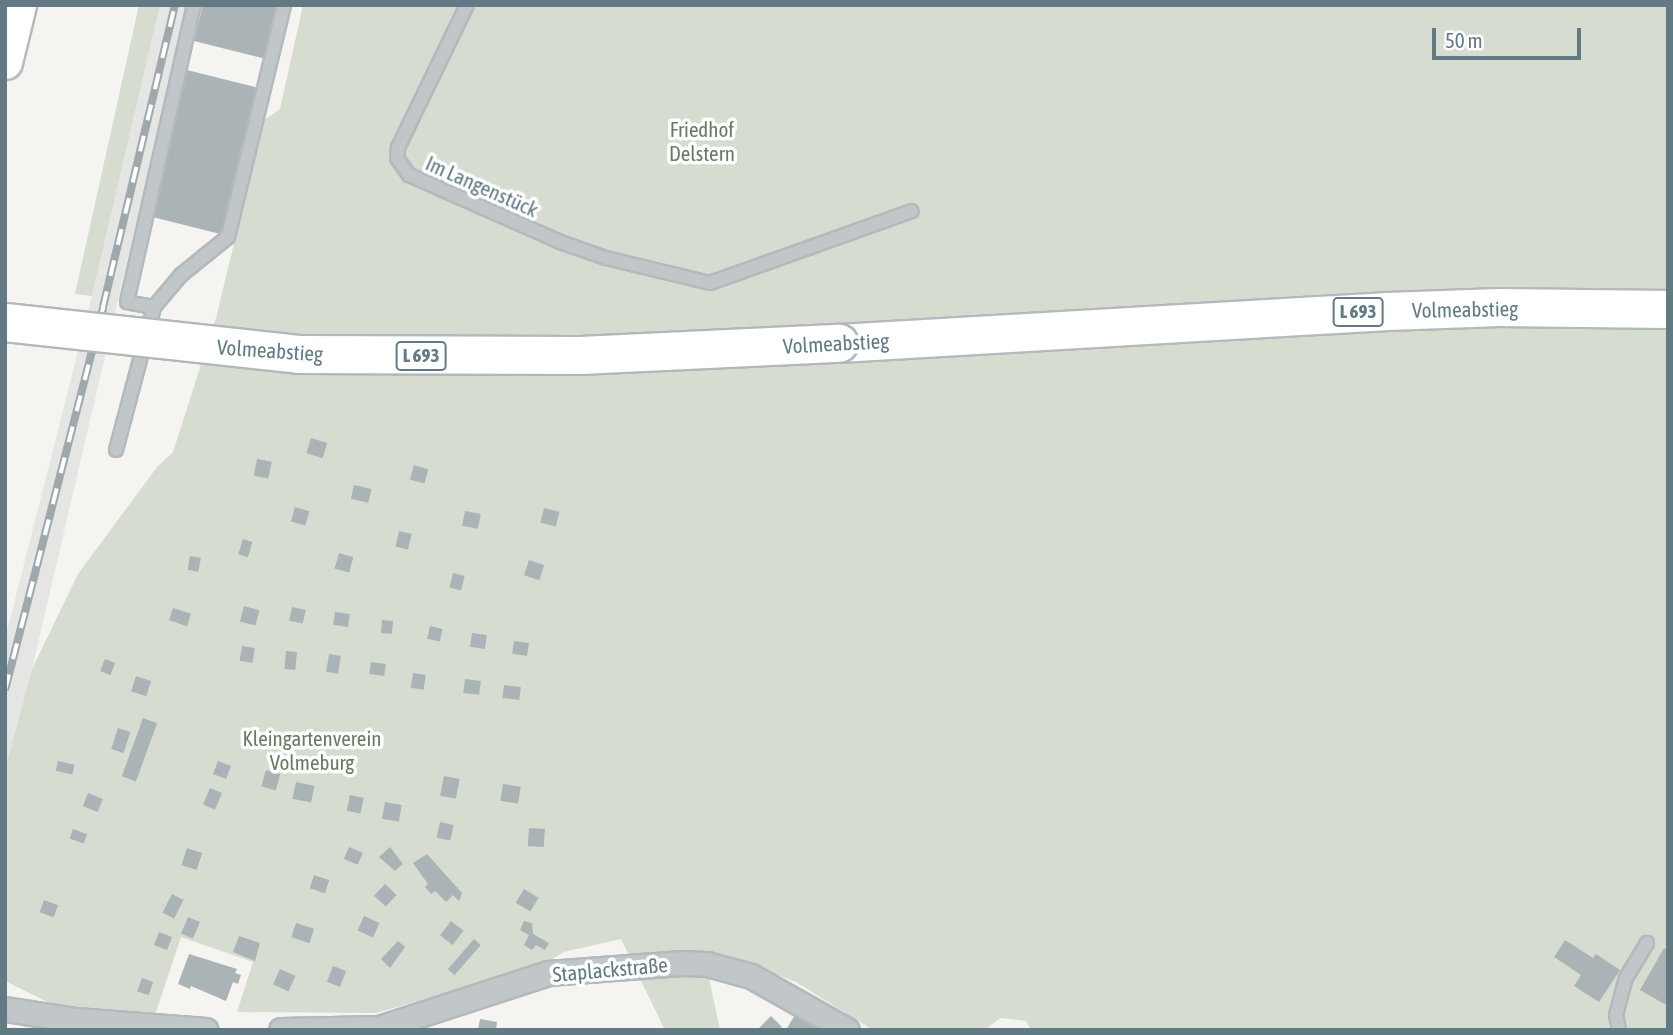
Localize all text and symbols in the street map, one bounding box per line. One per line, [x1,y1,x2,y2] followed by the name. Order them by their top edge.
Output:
[1435,14,1584,58] scale bar
[1445,28,1483,52] text: 50 m
[669,116,735,166] park label: Friedhof Delstern
[422,150,542,222] street label: Im Langenstück
[1412,295,1518,323] street label: Volmeabstieg
[1332,296,1384,328] road number: L 693
[782,328,890,358] street label: Volmeabstieg
[216,334,324,366] street label: Volmeabstieg
[395,340,447,372] road number: L 693
[243,725,381,775] park label: Kleingartenverein Volmeburg
[551,951,669,987] street label: Staplackstraße

